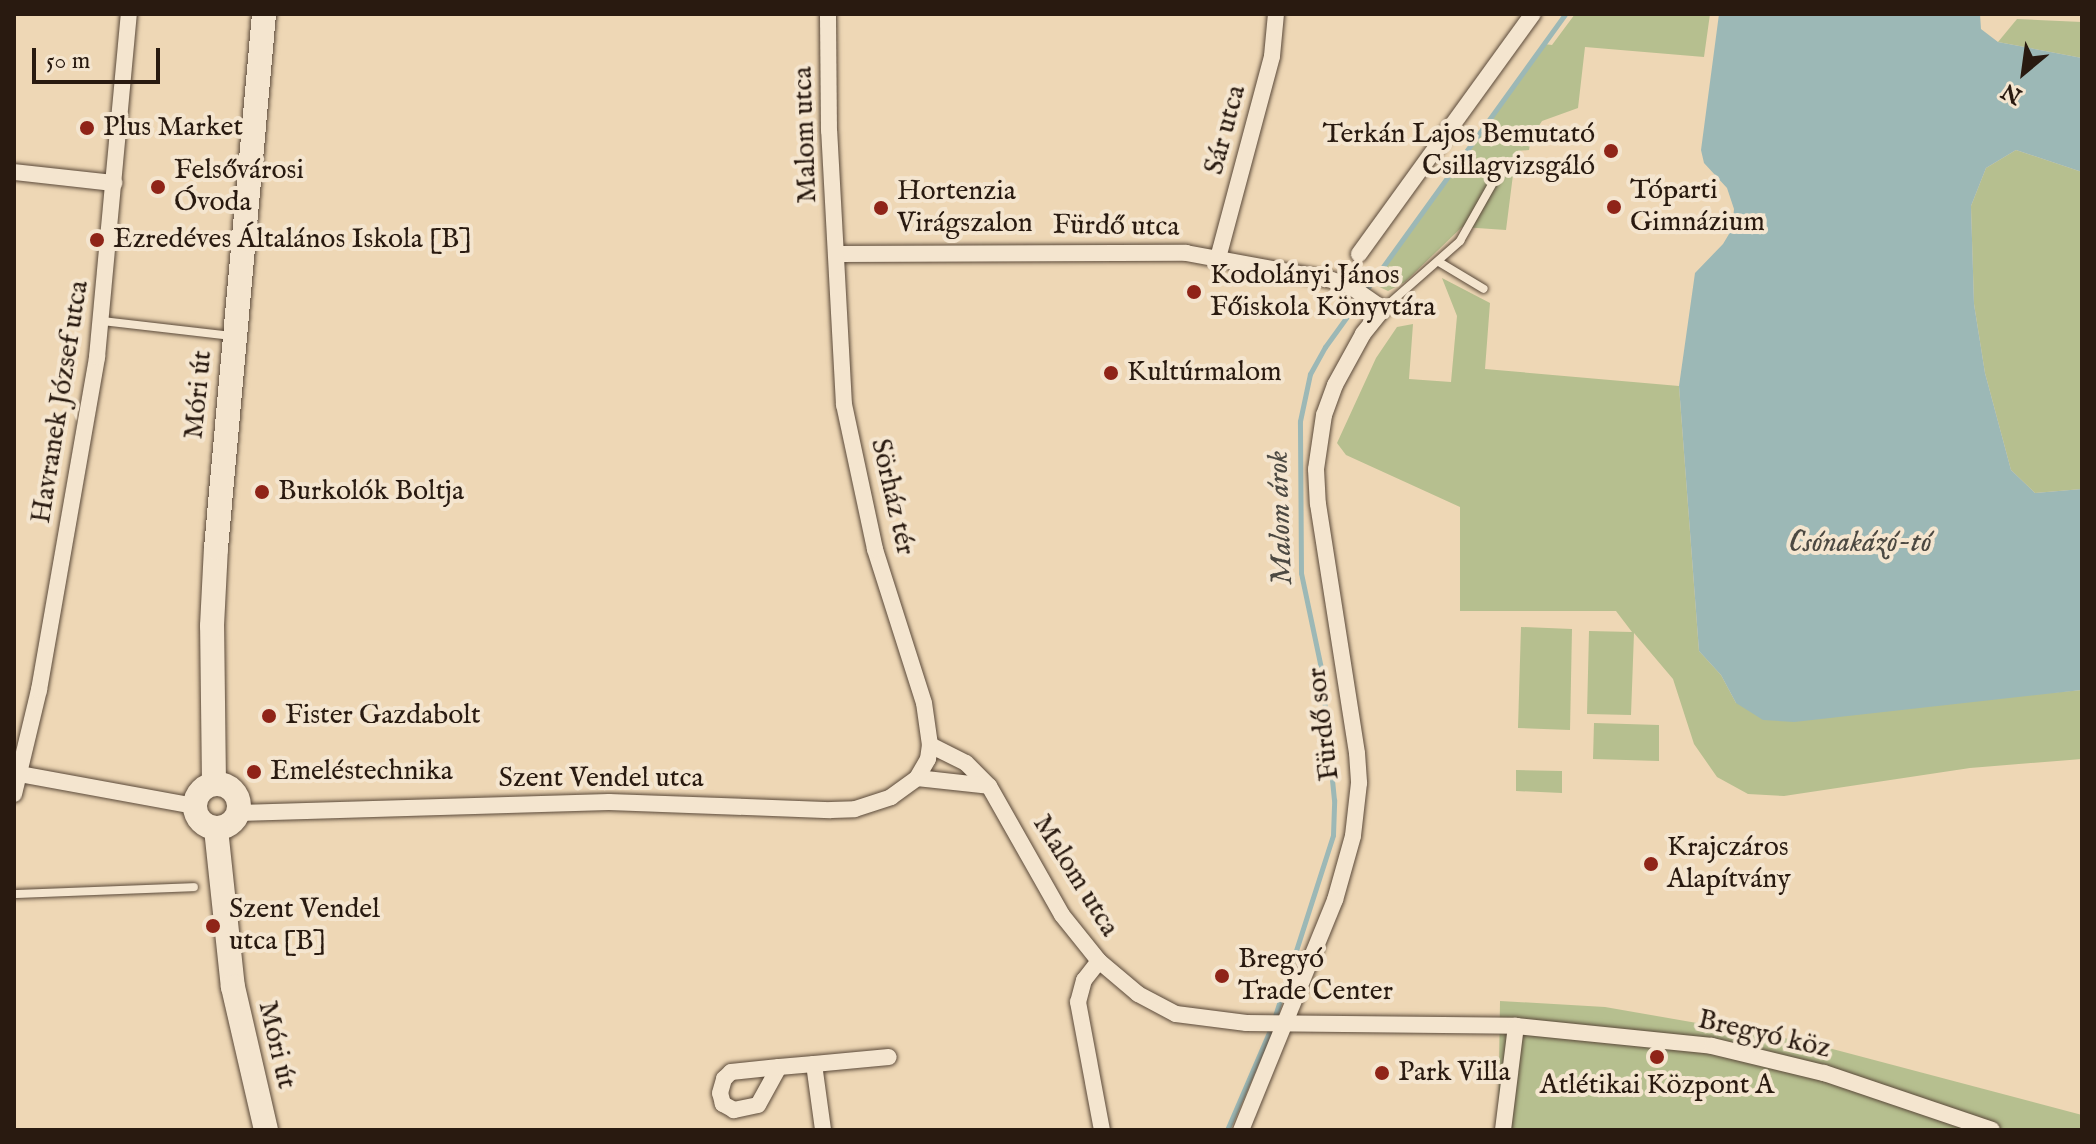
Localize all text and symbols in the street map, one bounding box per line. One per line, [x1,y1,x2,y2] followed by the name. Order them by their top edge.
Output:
[36,32,164,82] scale bar
[1984,32,2064,112] north arrow
[46,46,90,77] text: 50 m
[787,66,825,204] street label: Malom utca
[1997,76,2027,110] text: N
[1198,82,1254,178] street label: Sár utca
[103,111,243,145] place label: Plus Market
[1323,118,1595,184] place label: Terkán Lajos Bemutató Csillagvizsgáló
[78,119,96,137] marker: Plus Market
[1602,142,1620,160] marker: Terkán Lajos Bemutató Csillagvizsgáló
[174,154,304,220] place label: Felsővárosi Óvoda
[1630,174,1765,240] place label: Tóparti Gimnázium
[897,175,1033,241] place label: Hortenzia Virágszalon
[149,178,167,196] marker: Felsővárosi Óvoda
[1605,198,1623,216] marker: Tóparti Gimnázium
[872,199,890,217] marker: Hortenzia Virágszalon
[1052,209,1180,245] street label: Fürdő utca
[113,223,472,257] place label: Ezredéves Általános Iskola [B]
[88,231,106,249] marker: Ezredéves Általános Iskola [B]
[1210,259,1436,325] place label: Kodolányi János Főiskola Könyvtára
[25,278,97,526] street label: Havranek József utca
[1185,283,1203,301] marker: Kodolányi János Főiskola Könyvtára
[178,349,220,441] street label: Móri út
[1127,356,1282,390] place label: Kultúrmalom
[1102,364,1120,382] marker: Kultúrmalom
[862,436,922,558] street label: Sörház tér
[1261,450,1301,586] water label: Malom árok
[278,475,464,509] place label: Burkolók Boltja
[253,483,271,501] marker: Burkolók Boltja
[1788,525,1932,561] water label: Csónakázó-tó
[1300,666,1348,782] street label: Fürdő sor
[285,699,481,733] place label: Fister Gazdabolt
[260,707,278,725] marker: Fister Gazdabolt
[270,755,453,789] place label: Emeléstechnika
[498,762,704,796] street label: Szent Vendel utca
[245,763,263,781] marker: Emeléstechnika
[1024,809,1126,943] street label: Malom utca
[1667,831,1791,897] place label: Krajczáros Alapítvány
[1642,855,1660,873] marker: Krajczáros Alapítvány
[229,893,380,959] place label: Szent Vendel utca [B]
[204,917,222,935] marker: Szent Vendel utca [B]
[1238,943,1393,1009] place label: Bregyó Trade Center
[1213,967,1231,985] marker: Bregyó Trade Center
[250,998,302,1092] street label: Móri út
[1694,1003,1834,1067] street label: Bregyó köz
[1648,1048,1666,1066] marker: Atlétikai Központ A
[1398,1056,1511,1090] place label: Park Villa
[1373,1064,1391,1082] marker: Park Villa
[1540,1069,1774,1103] place label: Atlétikai Központ A

